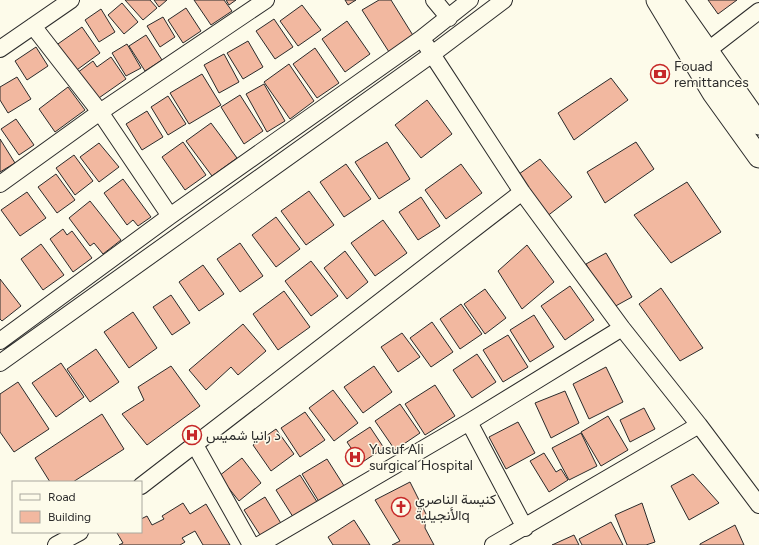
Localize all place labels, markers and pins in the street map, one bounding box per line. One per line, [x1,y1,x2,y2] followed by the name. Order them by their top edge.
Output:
[674,58,749,91] place label: Fouad remittances
[649,63,671,85] bank icon: Fouad remittances
[181,424,203,446] hospital icon: د رانيا شميس
[206,427,281,444] place label: د رانيا شميس
[369,441,473,474] place label: Yusuf Ali surgical Hospital
[344,446,366,468] hospital icon: Yusuf Ali surgical Hospital
[415,491,496,524] place label: كنيسة الناصري الأنجيليةq
[390,496,412,518] church icon: كنيسة الناصري الأنجيليةq

